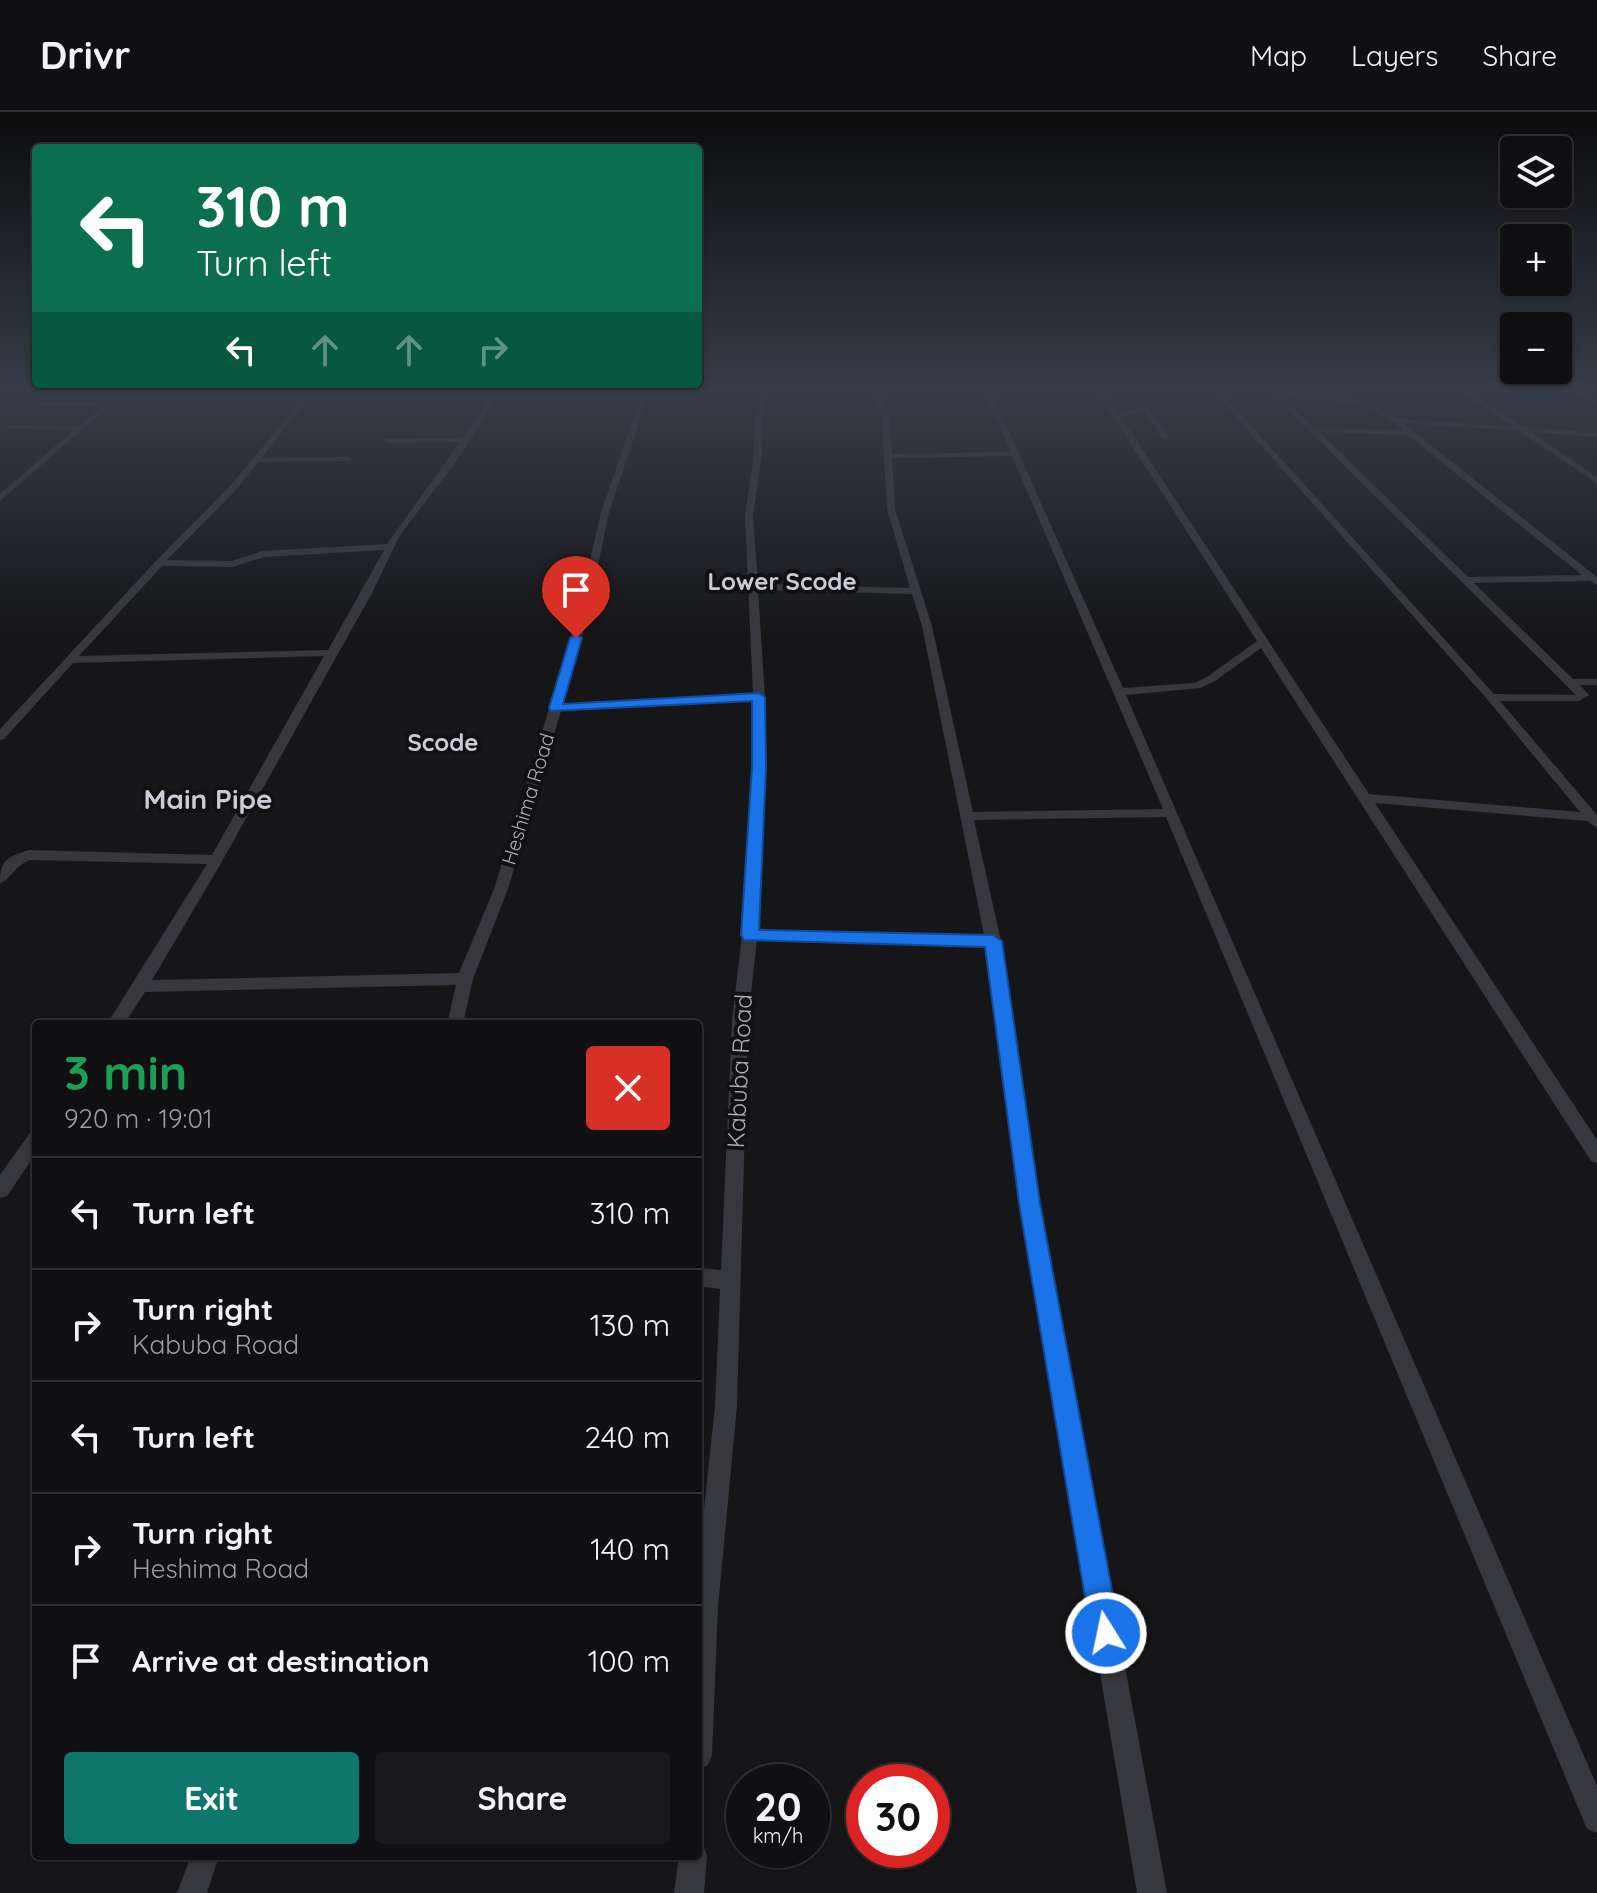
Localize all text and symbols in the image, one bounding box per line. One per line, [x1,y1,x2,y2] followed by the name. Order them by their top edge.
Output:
[40,31,130,79] text: Drivr
[1250,38,1307,73] text: Map
[1351,38,1438,73] text: Layers
[1482,38,1557,73] text: Share
[1500,136,1572,384] map controls
[1500,136,1572,208] button: layers
[196,171,350,241] text: 310 m
[64,176,168,280] icon: left
[1500,224,1572,296] button: +
[196,240,332,285] text: Turn left
[1500,312,1572,384] button: −
[219,328,263,372] icon: left
[303,328,347,372] icon: ahead
[387,328,431,372] icon: ahead
[471,328,515,372] icon: right
[542,556,610,638] pin
[707,566,857,596] district label: Lower Scode
[554,568,598,612] icon: arrive
[407,727,479,757] district label: Scode
[496,730,559,868] street label: Heshima Road
[143,781,273,816] district label: Main Pipe
[720,993,758,1149] street label: Kabuba Road
[64,1042,187,1102] text: 3 min
[586,1046,670,1130] button: close
[64,1102,213,1135] text: 920 m · 19:01
[64,1191,108,1235] icon: left
[132,1194,255,1232] text: Turn left
[590,1194,670,1232] text: 310 m
[132,1290,273,1328] text: Turn right
[64,1303,108,1347] icon: right
[590,1306,670,1344] text: 130 m
[132,1328,299,1361] text: Kabuba Road
[64,1415,108,1459] icon: left
[132,1418,255,1456] text: Turn left
[585,1418,670,1456] text: 240 m
[132,1514,273,1552] text: Turn right
[64,1527,108,1571] icon: right
[590,1530,670,1568] text: 140 m
[132,1552,309,1585] text: Heshima Road
[1064,1591,1148,1675] position arrow
[64,1639,108,1683] icon: arrive
[132,1642,430,1680] text: Arrive at destination
[588,1642,670,1680] text: 100 m
[64,1752,359,1844] button: Exit
[375,1752,670,1844] button: Share
[846,1764,950,1868] speed limit sign: 30
[754,1781,802,1831] text: 20
[753,1823,803,1848] text: km/h

